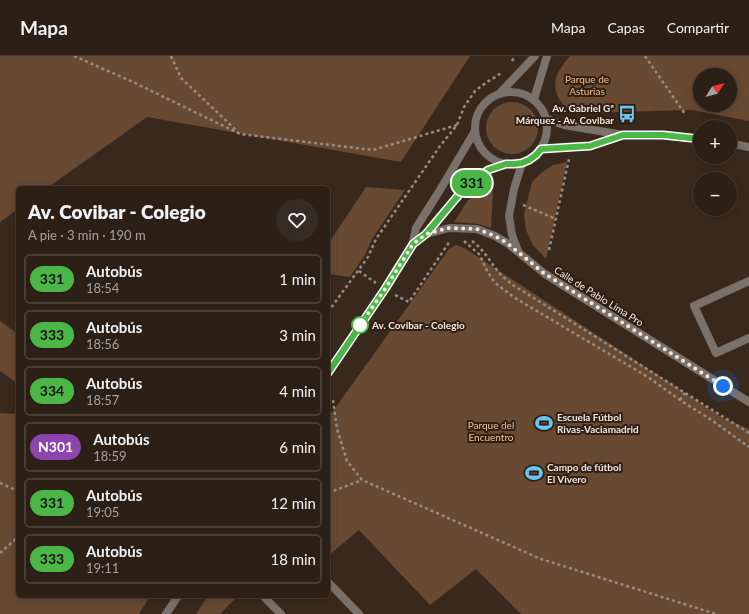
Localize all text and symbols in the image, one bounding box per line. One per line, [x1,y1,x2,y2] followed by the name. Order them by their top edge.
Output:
[20,16,68,39] text: Mapa
[551,19,586,36] text: Mapa
[608,19,645,36] text: Capas
[667,19,729,36] text: Compartir
[693,68,737,112] north arrow
[693,68,737,216] map controls
[565,73,609,97] park label: Parque de Asturias
[516,102,614,126] place label: Av. Gabriel Gª Márquez - Av. Covibar
[617,104,637,124] bus stop icon: Av. Gabriel Gª Márquez - Av. Covibar
[693,120,737,164] button: +
[449,170,495,196] line badge: 331
[693,172,737,216] button: −
[460,174,484,191] text: 331
[276,199,318,241] button: heart
[28,200,206,223] text: Av. Covibar - Colegio
[28,227,146,243] text: A pie · 3 min · 190 m
[86,262,142,280] text: Autobús
[552,264,646,329] street label: Calle de Pablo Lima Pro
[40,270,64,287] text: 331
[279,270,316,288] text: 1 min
[86,280,119,296] text: 18:54
[351,316,369,334] marker: Av. Covibar - Colegio
[86,318,142,336] text: Autobús
[371,319,465,331] place label: Av. Covibar - Colegio
[40,326,64,343] text: 333
[279,326,316,344] text: 3 min
[86,336,119,352] text: 18:56
[86,374,142,392] text: Autobús
[713,376,733,396] your location
[40,382,64,399] text: 334
[279,382,316,400] text: 4 min
[86,392,119,408] text: 18:57
[557,411,639,435] place label: Escuela Fútbol Rivas-Vaciamadrid
[534,413,554,433] sports icon: Escuela Fútbol Rivas-Vaciamadrid
[468,419,514,443] park label: Parque del Encuentro
[93,430,150,448] text: Autobús
[38,438,73,455] text: N301
[279,438,316,456] text: 6 min
[93,448,127,464] text: 18:59
[547,461,621,485] place label: Campo de fútbol El Vivero
[524,463,544,483] sports icon: Campo de fútbol El Vivero
[86,486,142,504] text: Autobús
[40,494,64,511] text: 331
[270,494,316,512] text: 12 min
[86,504,119,520] text: 19:05
[86,542,142,560] text: Autobús
[40,550,64,567] text: 333
[270,550,316,568] text: 18 min
[86,560,119,576] text: 19:11

